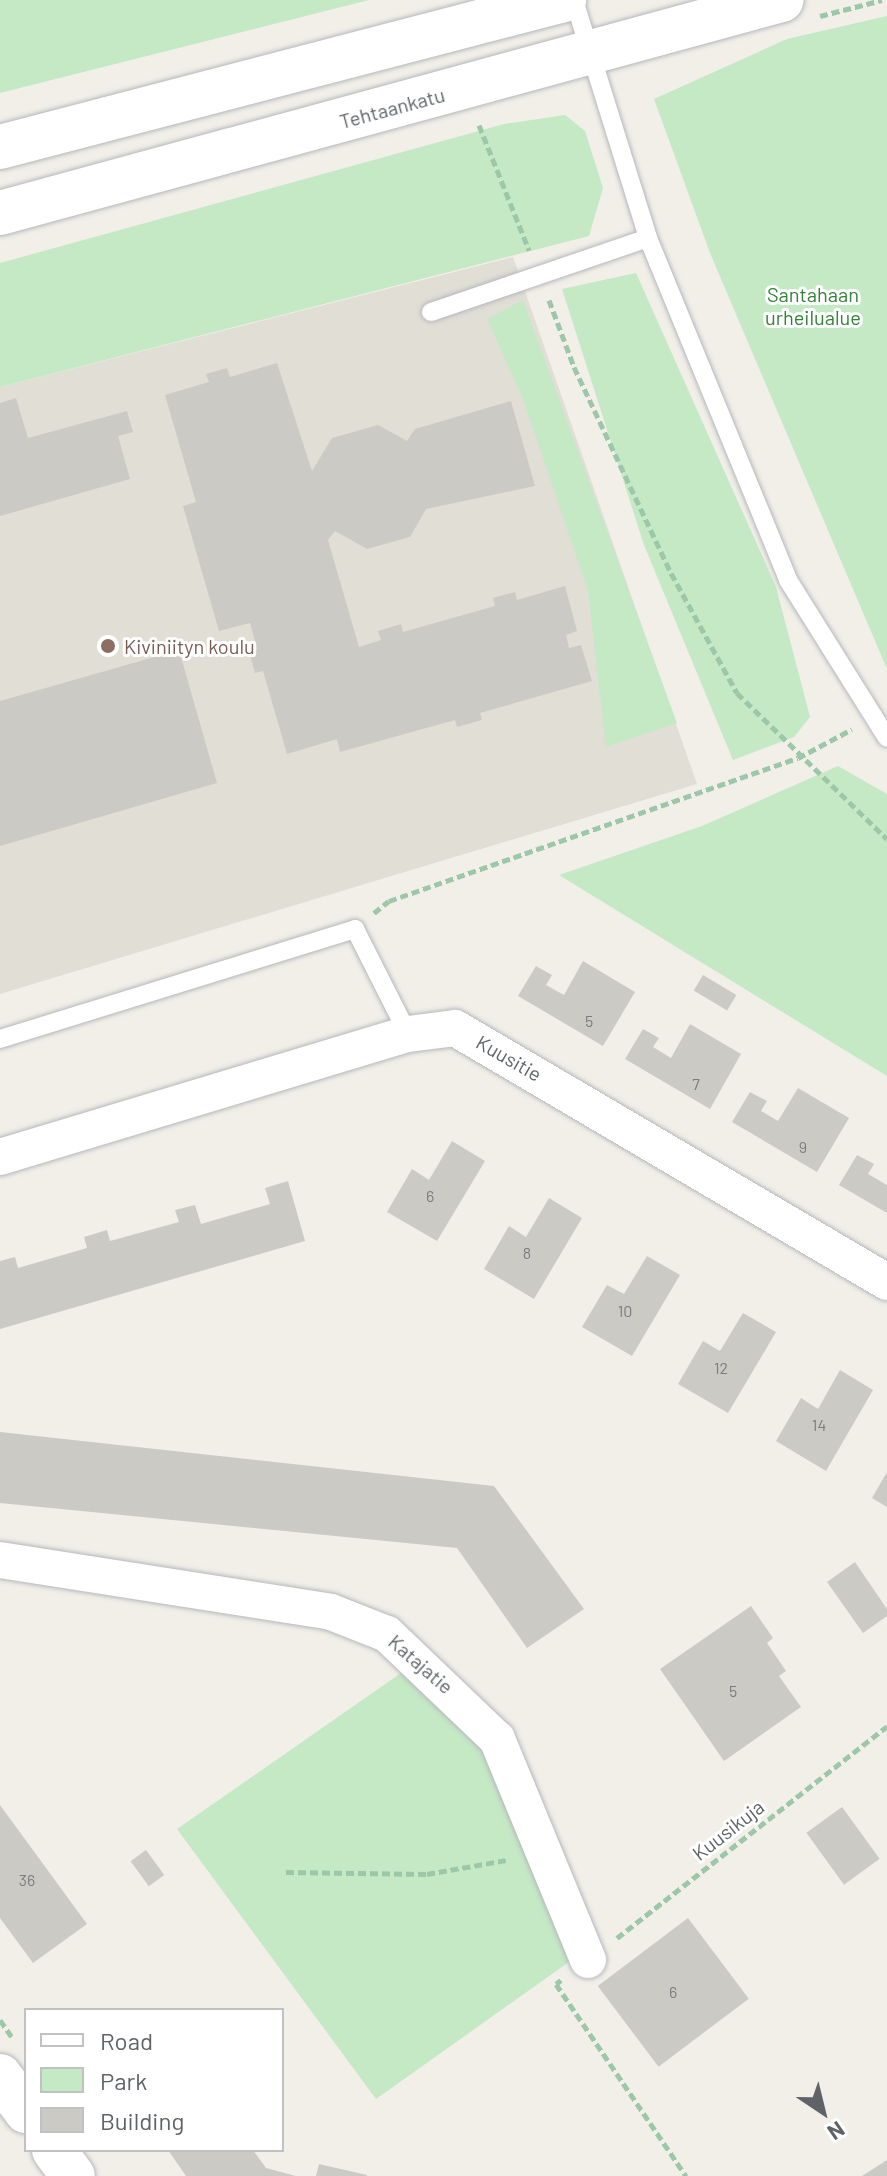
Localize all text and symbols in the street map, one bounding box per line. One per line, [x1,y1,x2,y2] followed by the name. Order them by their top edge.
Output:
[337,82,447,134] street label: Tehtaankatu
[765,283,861,330] park label: Santahaan urheilualue
[124,634,255,658] place label: Kiviniityn koulu
[99,637,117,655] marker: Kiviniityn koulu
[585,1011,593,1031] house number: 5
[472,1030,546,1086] street label: Kuusitie
[692,1074,700,1094] house number: 7
[799,1137,807,1157] house number: 9
[426,1186,434,1206] house number: 6
[523,1243,531,1263] house number: 8
[618,1301,632,1321] house number: 10
[714,1358,728,1378] house number: 12
[812,1415,826,1435] house number: 14
[384,1629,458,1699] street label: Katajatie
[729,1681,737,1701] house number: 5
[687,1795,769,1865] street label: Kuusikuja
[19,1870,35,1890] house number: 36
[669,1982,677,2002] house number: 6
[24,2008,284,2152] legend
[100,2026,153,2055] text: Road
[100,2066,147,2095] text: Park
[783,2072,863,2152] north arrow
[100,2106,184,2135] text: Building
[823,2117,850,2147] text: N

